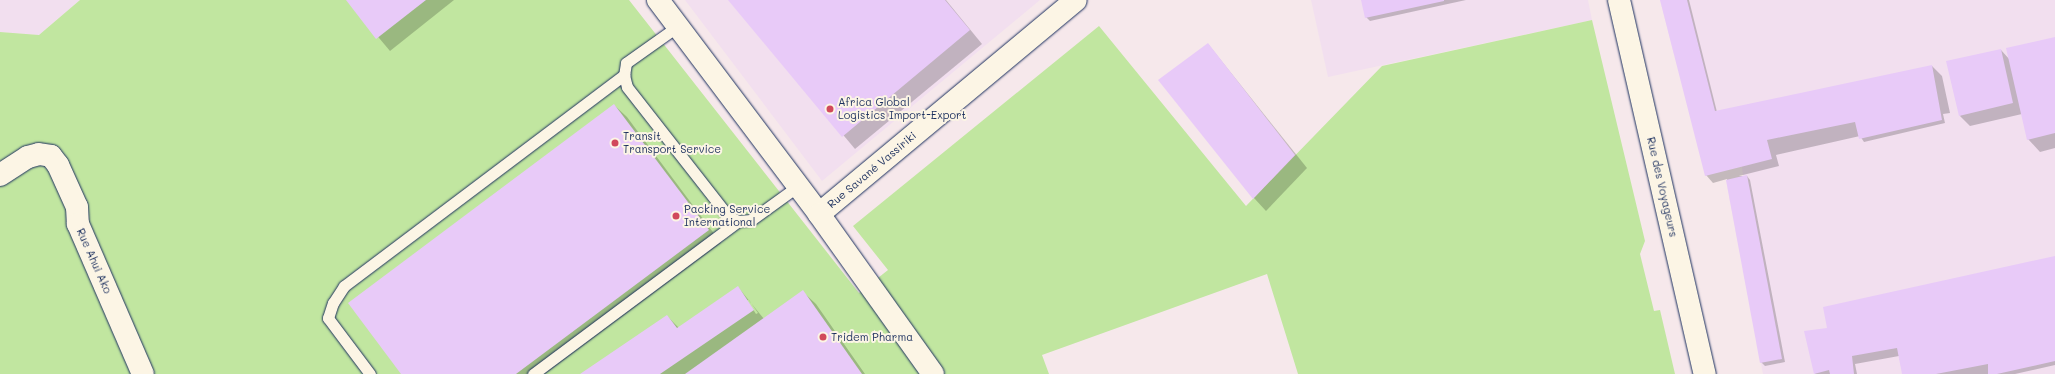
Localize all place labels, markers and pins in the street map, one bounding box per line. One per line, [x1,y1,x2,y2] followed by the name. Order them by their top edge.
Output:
[838,96,966,122] place label: Africa Global Logistics Import-Export
[825,104,835,114] marker: Africa Global Logistics Import-Export
[623,130,721,156] place label: Transit Transport Service
[610,138,620,148] marker: Transit Transport Service
[684,203,770,229] place label: Packing Service International
[671,211,681,221] marker: Packing Service International
[831,330,913,344] place label: Tridem Pharma
[818,332,828,342] marker: Tridem Pharma

